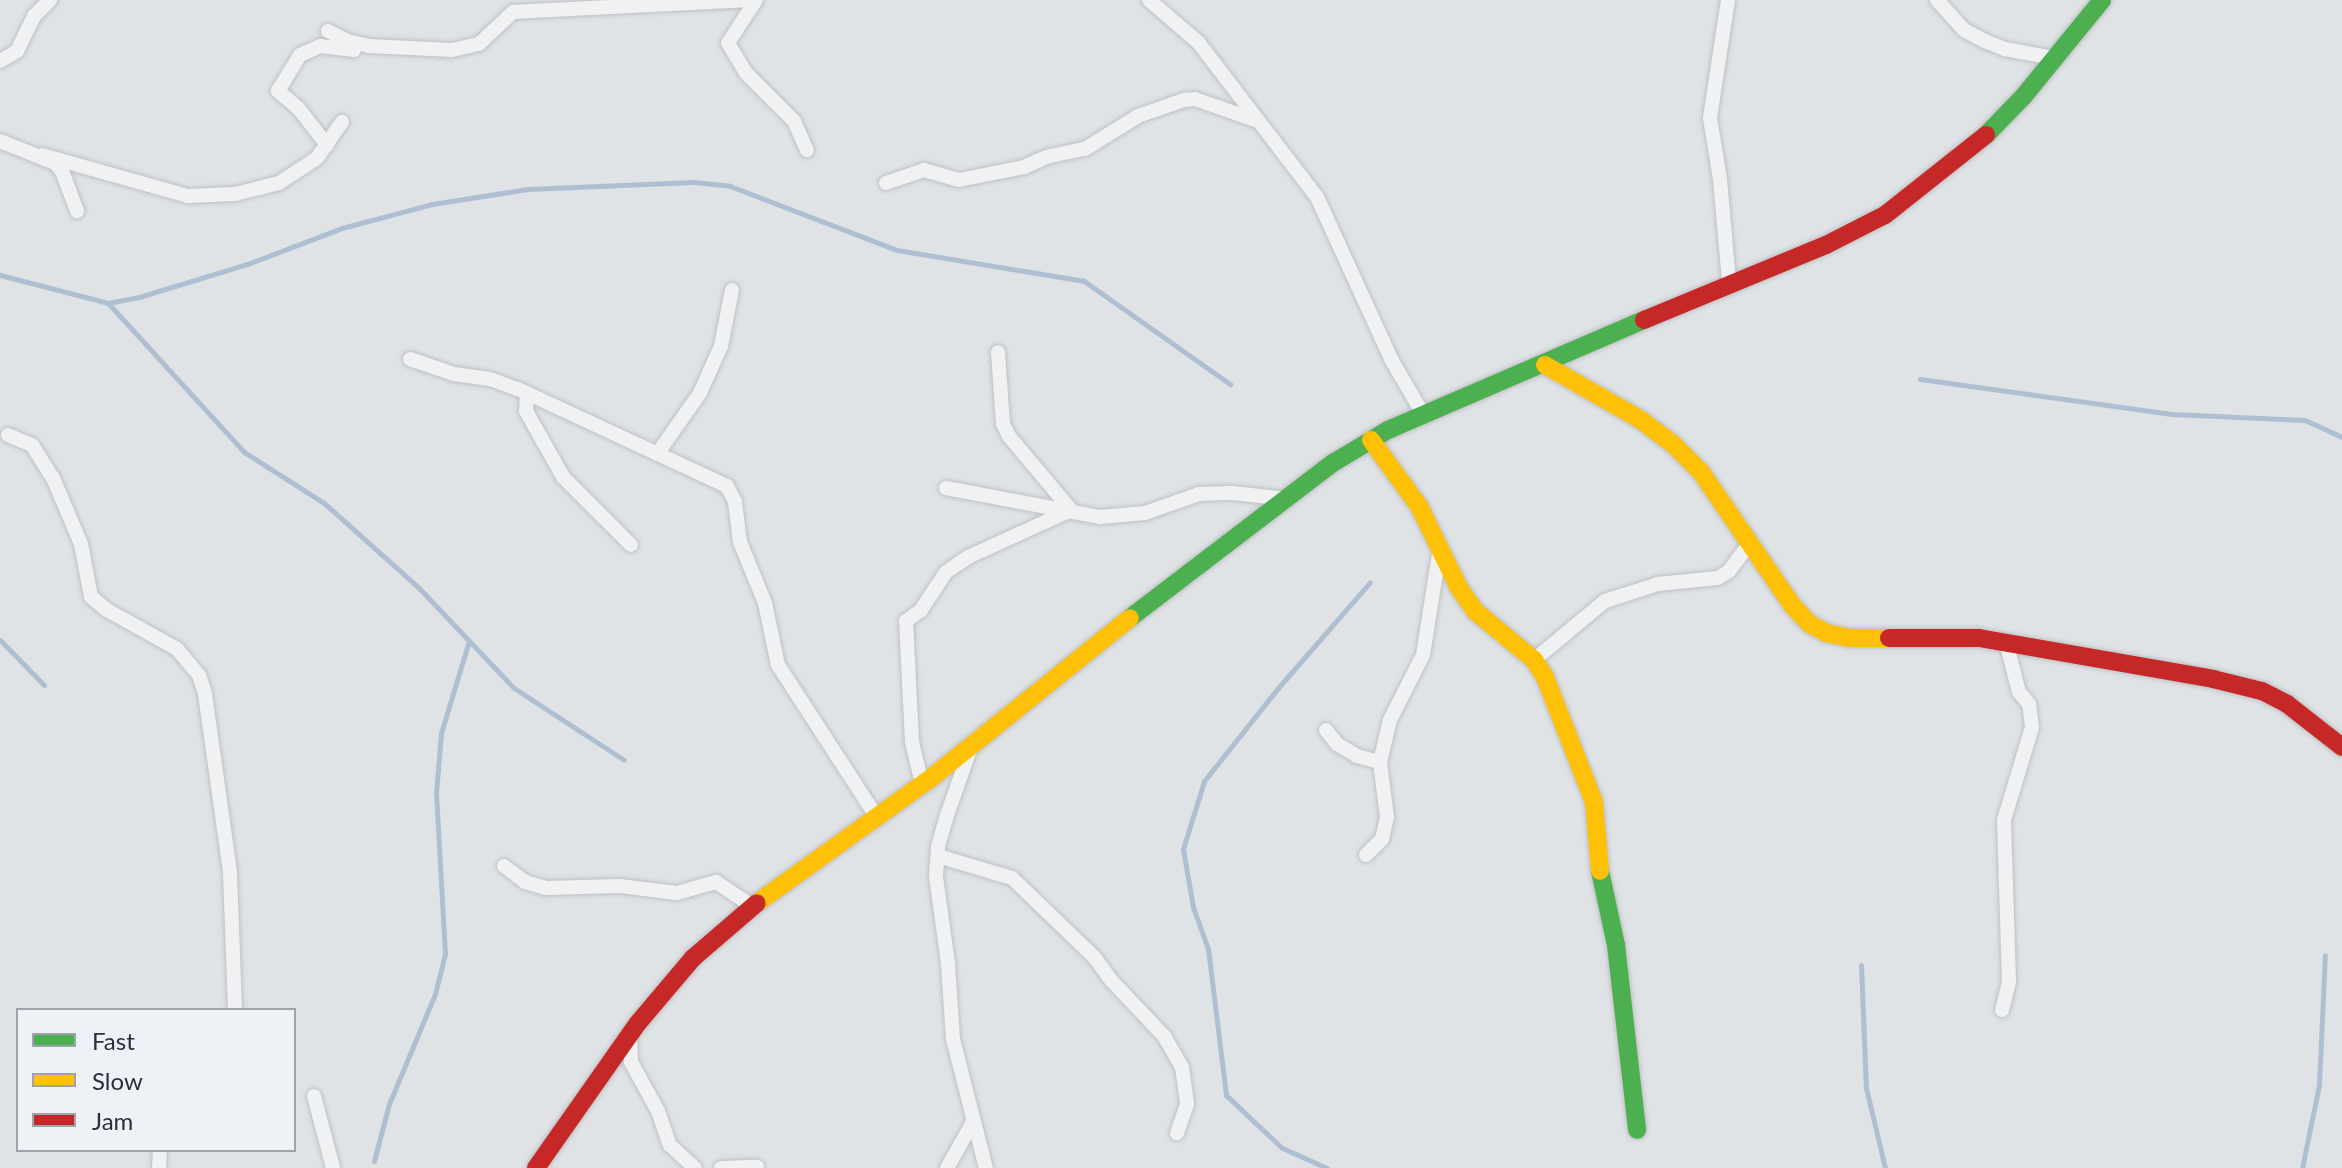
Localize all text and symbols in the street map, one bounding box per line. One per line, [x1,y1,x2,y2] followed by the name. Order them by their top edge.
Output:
[16,1008,296,1152] legend
[92,1026,135,1055] text: Fast
[92,1066,143,1095] text: Slow
[92,1106,133,1135] text: Jam

